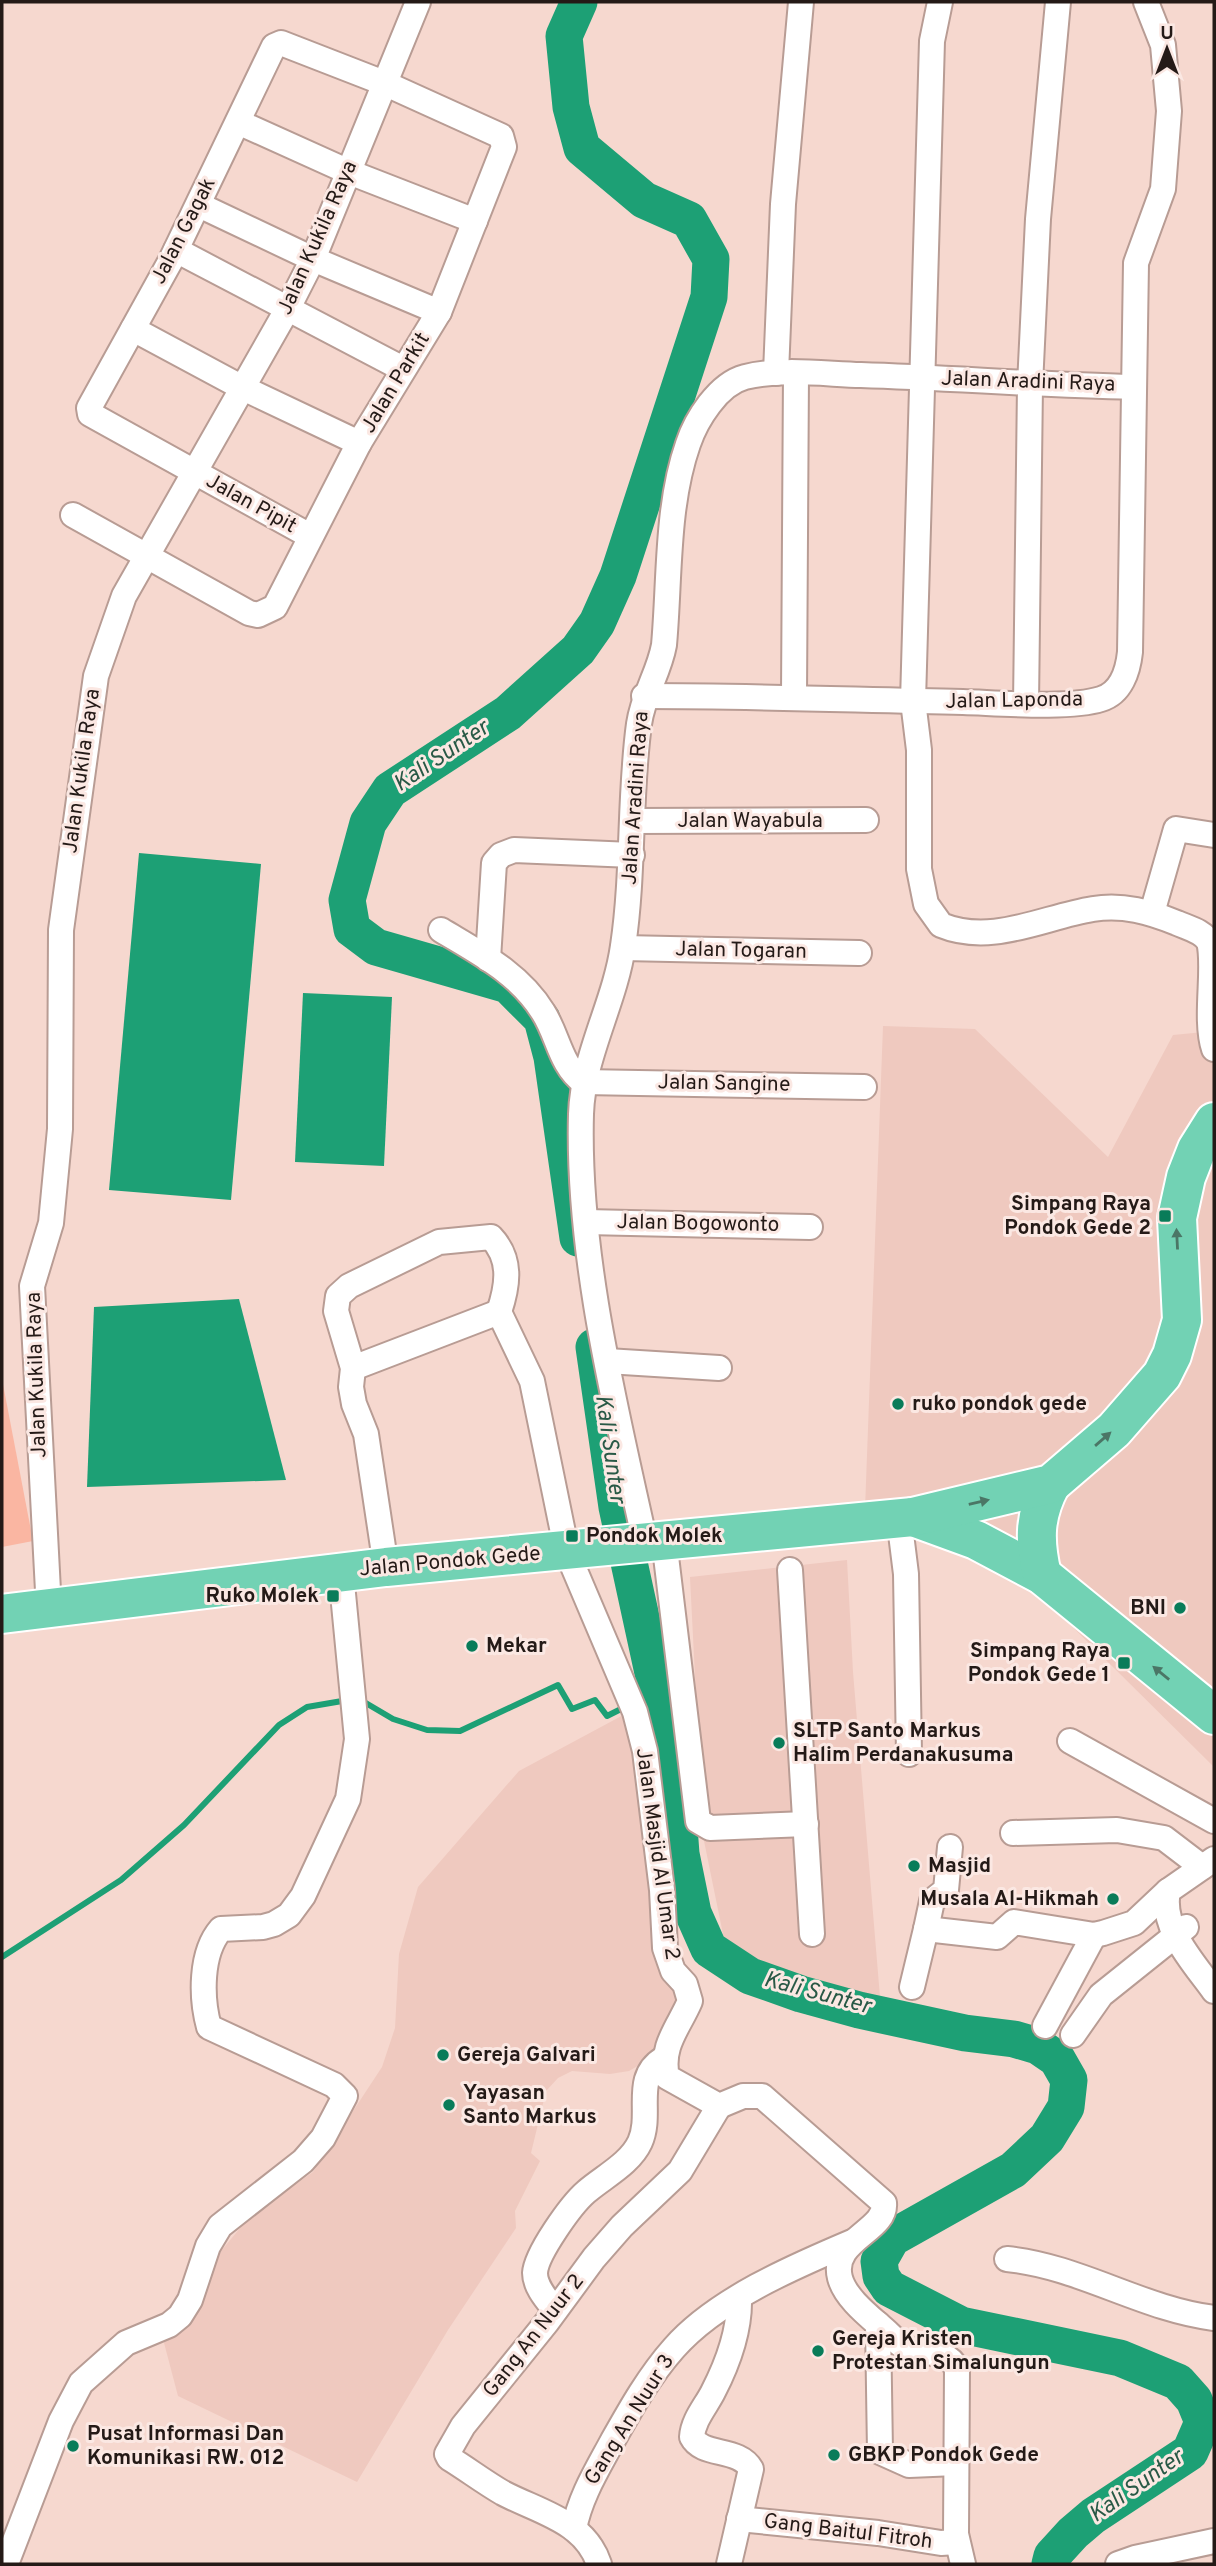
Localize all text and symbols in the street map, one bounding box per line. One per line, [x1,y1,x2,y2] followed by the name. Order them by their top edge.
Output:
[1132,14,1202,84] north arrow
[1160,22,1174,46] text: U
[272,157,364,319] street label: Jalan Kukila Raya
[146,173,222,289] street label: Jalan Gagak
[355,328,437,438] street label: Jalan Parkit
[940,365,1116,399] street label: Jalan Aradini Raya
[201,468,301,540] street label: Jalan Pipit
[945,686,1083,716] street label: Jalan Laponda
[57,687,107,855] street label: Jalan Kukila Raya
[616,710,656,886] street label: Jalan Aradini Raya
[389,713,497,800] water label: Kali Sunter
[677,808,823,835] street label: Jalan Wayabula
[675,936,807,966] street label: Jalan Togaran
[657,1069,791,1099] street label: Jalan Sangine
[1004,1191,1151,1242] place label: Simpang Raya Pondok Gede 2
[1157,1208,1173,1224] marker: Simpang Raya Pondok Gede 2
[616,1209,780,1239] street label: Jalan Bogowonto
[1172,1228,1183,1250] one-way arrow
[21,1292,53,1458] street label: Jalan Kukila Raya
[912,1391,1087,1418] place label: ruko pondok gede
[587,1393,631,1507] water label: Kali Sunter
[890,1396,906,1412] marker: ruko pondok gede
[1094,1431,1112,1447] one-way arrow
[968,1496,990,1507] one-way arrow
[586,1523,723,1550] place label: Pondok Molek
[564,1528,580,1544] marker: Pondok Molek
[358,1541,542,1583] street label: Jalan Pondok Gede
[206,1583,319,1610] place label: Ruko Molek
[325,1588,341,1604] marker: Ruko Molek
[1130,1595,1166,1622] place label: BNI
[1172,1600,1188,1616] marker: BNI
[486,1633,547,1660] place label: Mekar
[464,1638,480,1654] marker: Mekar
[968,1638,1110,1689] place label: Simpang Raya Pondok Gede 1
[1116,1655,1132,1671] marker: Simpang Raya Pondok Gede 1
[1152,1666,1170,1681] one-way arrow
[793,1718,1013,1769] place label: SLTP Santo Markus Halim Perdanakusuma
[771,1735,787,1751] marker: SLTP Santo Markus Halim Perdanakusuma
[629,1746,685,1962] street label: Jalan Masjid Al Umar 2
[928,1853,991,1880] place label: Masjid
[906,1858,922,1874] marker: Masjid
[920,1886,1099,1913] place label: Musala Al-Hikmah
[1105,1891,1121,1907] marker: Musala Al-Hikmah
[760,1966,876,2023] water label: Kali Sunter
[457,2042,596,2069] place label: Gereja Galvari
[435,2047,451,2063] marker: Gereja Galvari
[463,2080,597,2131] place label: Yayasan Santo Markus
[441,2097,457,2113] marker: Yayasan Santo Markus
[477,2269,591,2403] street label: Gang An Nuur 2
[832,2326,1050,2377] place label: Gereja Kristen Protestan Simalungun
[810,2343,826,2359] marker: Gereja Kristen Protestan Simalungun
[579,2350,681,2490] street label: Gang An Nuur 3
[87,2421,284,2472] place label: Pusat Informasi Dan Komunikasi RW. 012
[65,2438,81,2454] marker: Pusat Informasi Dan Komunikasi RW. 012
[848,2442,1039,2469] place label: GBKP Pondok Gede
[1084,2442,1192,2530] water label: Kali Sunter
[826,2447,842,2463] marker: GBKP Pondok Gede
[762,2508,934,2556] street label: Gang Baitul Fitroh

